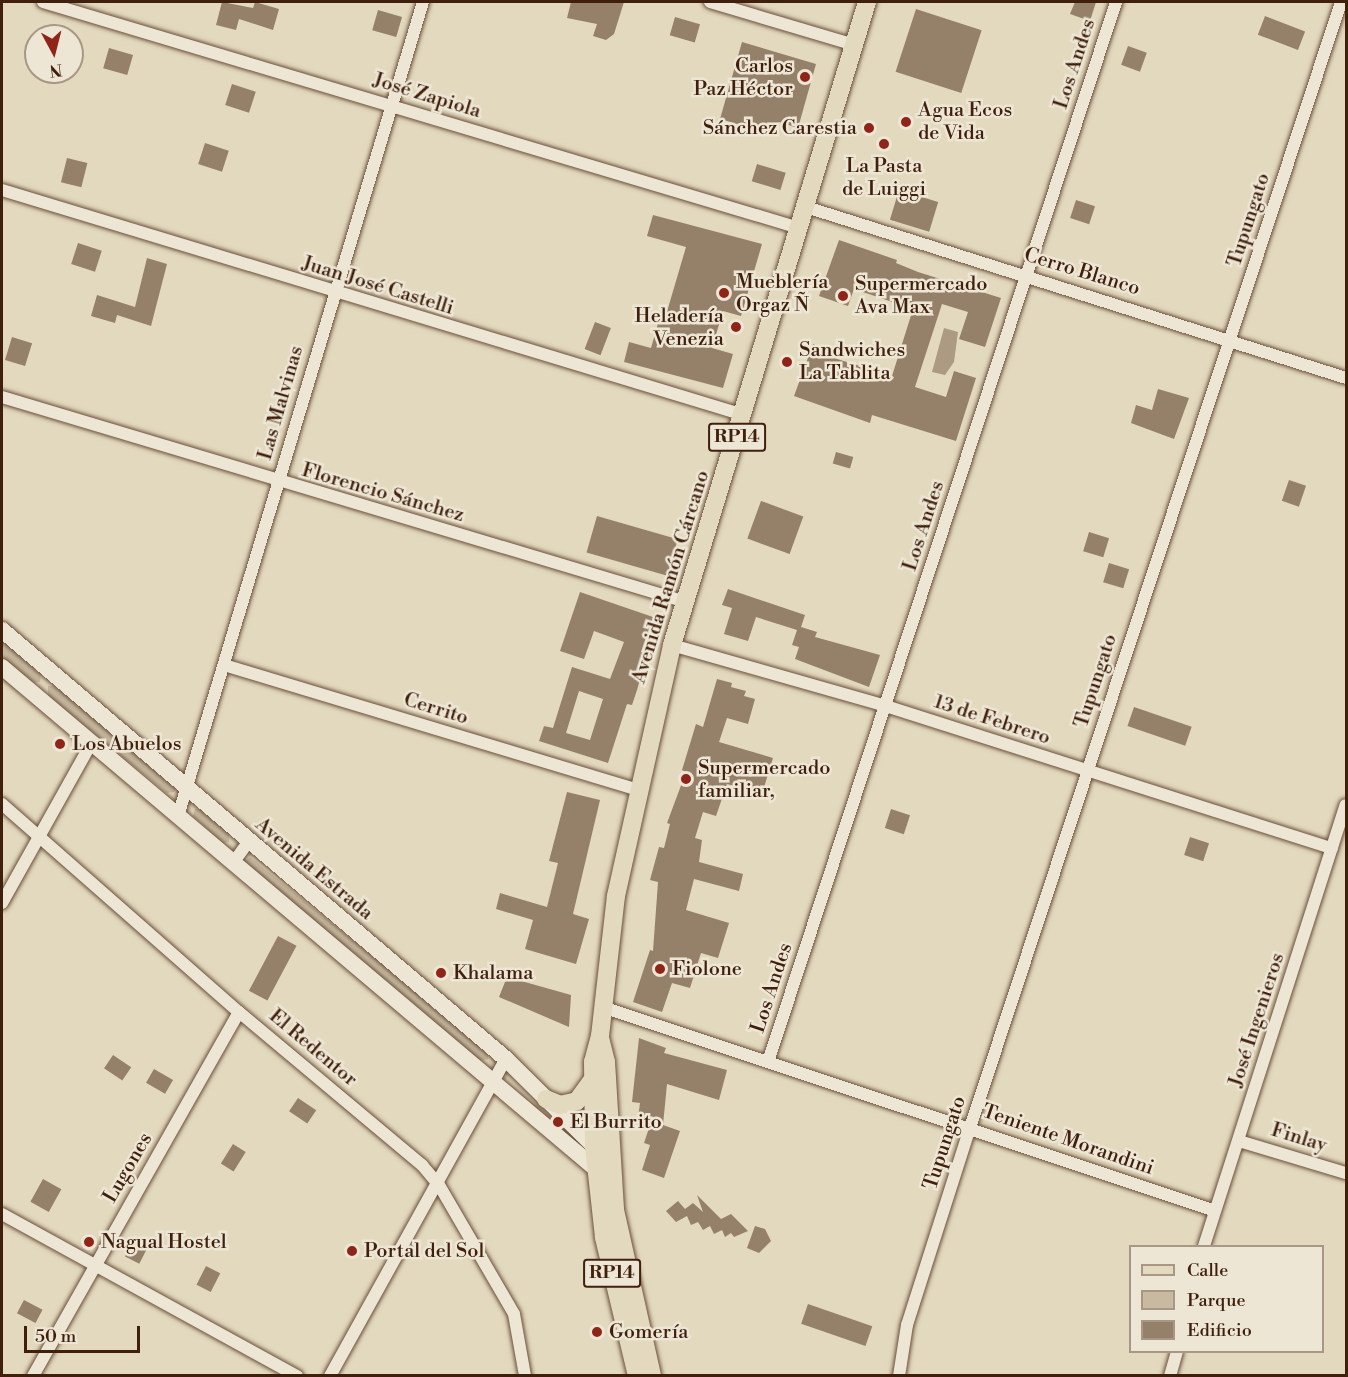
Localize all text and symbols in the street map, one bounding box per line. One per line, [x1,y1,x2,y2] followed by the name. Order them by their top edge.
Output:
[1049,16,1101,112] street label: Los Andes
[24,24,84,84] north arrow
[694,54,793,101] place label: Carlos Paz Héctor
[48,59,63,81] text: N
[370,68,484,124] street label: José Zapiola
[798,70,812,84] marker: Carlos Paz Héctor
[918,98,1012,145] place label: Agua Ecos de Vida
[899,115,913,129] marker: Agua Ecos de Vida
[703,116,857,140] place label: Sánchez Carestia
[862,121,876,135] marker: Sánchez Carestia
[877,137,891,151] marker: La Pasta de Luiggi
[842,154,926,201] place label: La Pasta de Luiggi
[1223,170,1275,270] street label: Tupungato
[1021,243,1143,301] street label: Cerro Blanco
[299,252,457,320] street label: Juan José Castelli
[736,270,828,317] place label: Mueblería Orgaz Ñ
[855,272,987,319] place label: Supermercado Ava Max
[717,286,731,300] marker: Mueblería Orgaz Ñ
[836,289,850,303] marker: Supermercado Ava Max
[635,304,724,351] place label: Heladería Venezia
[729,320,743,334] marker: Heladería Venezia
[799,338,905,385] place label: Sandwiches La Tablita
[253,343,309,463] street label: Las Malvinas
[780,355,794,369] marker: Sandwiches La Tablita
[707,422,767,452] road number: RP14
[299,458,467,528] street label: Florencio Sánchez
[627,468,715,686] street label: Avenida Ramón Cárcano
[898,478,950,574] street label: Los Andes
[1070,631,1122,731] street label: Tupungato
[401,688,471,730] street label: Cerrito
[931,690,1053,750] street label: 13 de Febrero
[72,732,182,756] place label: Los Abuelos
[53,737,67,751] marker: Los Abuelos
[698,756,830,803] place label: Supermercado familiar,
[679,772,693,786] marker: Supermercado familiar,
[250,813,378,925] street label: Avenida Estrada
[746,940,798,1036] street label: Los Andes
[1224,950,1290,1090] street label: José Ingenieros
[672,957,742,981] place label: Fiolone
[453,961,533,985] place label: Khalama
[653,962,667,976] marker: Fiolone
[434,966,448,980] marker: Khalama
[264,1004,362,1092] street label: El Redentor
[919,1093,971,1193] street label: Tupungato
[979,1099,1157,1181] street label: Teniente Morandini
[570,1110,662,1134] place label: El Burrito
[551,1115,565,1129] marker: El Burrito
[1268,1118,1330,1158] street label: Finlay
[98,1129,158,1207] street label: Lugones
[101,1230,227,1254] place label: Nagual Hostel
[82,1235,96,1249] marker: Nagual Hostel
[364,1239,484,1263] place label: Portal del Sol
[345,1244,359,1258] marker: Portal del Sol
[1129,1245,1324,1353] legend
[582,1258,642,1288] road number: RP14
[1187,1259,1228,1282] text: Calle
[1187,1289,1246,1312] text: Parque
[27,1314,142,1352] scale bar
[1187,1319,1252,1342] text: Edificio
[609,1320,688,1344] place label: Gomería
[35,1325,76,1348] text: 50 m
[590,1325,604,1339] marker: Gomería

